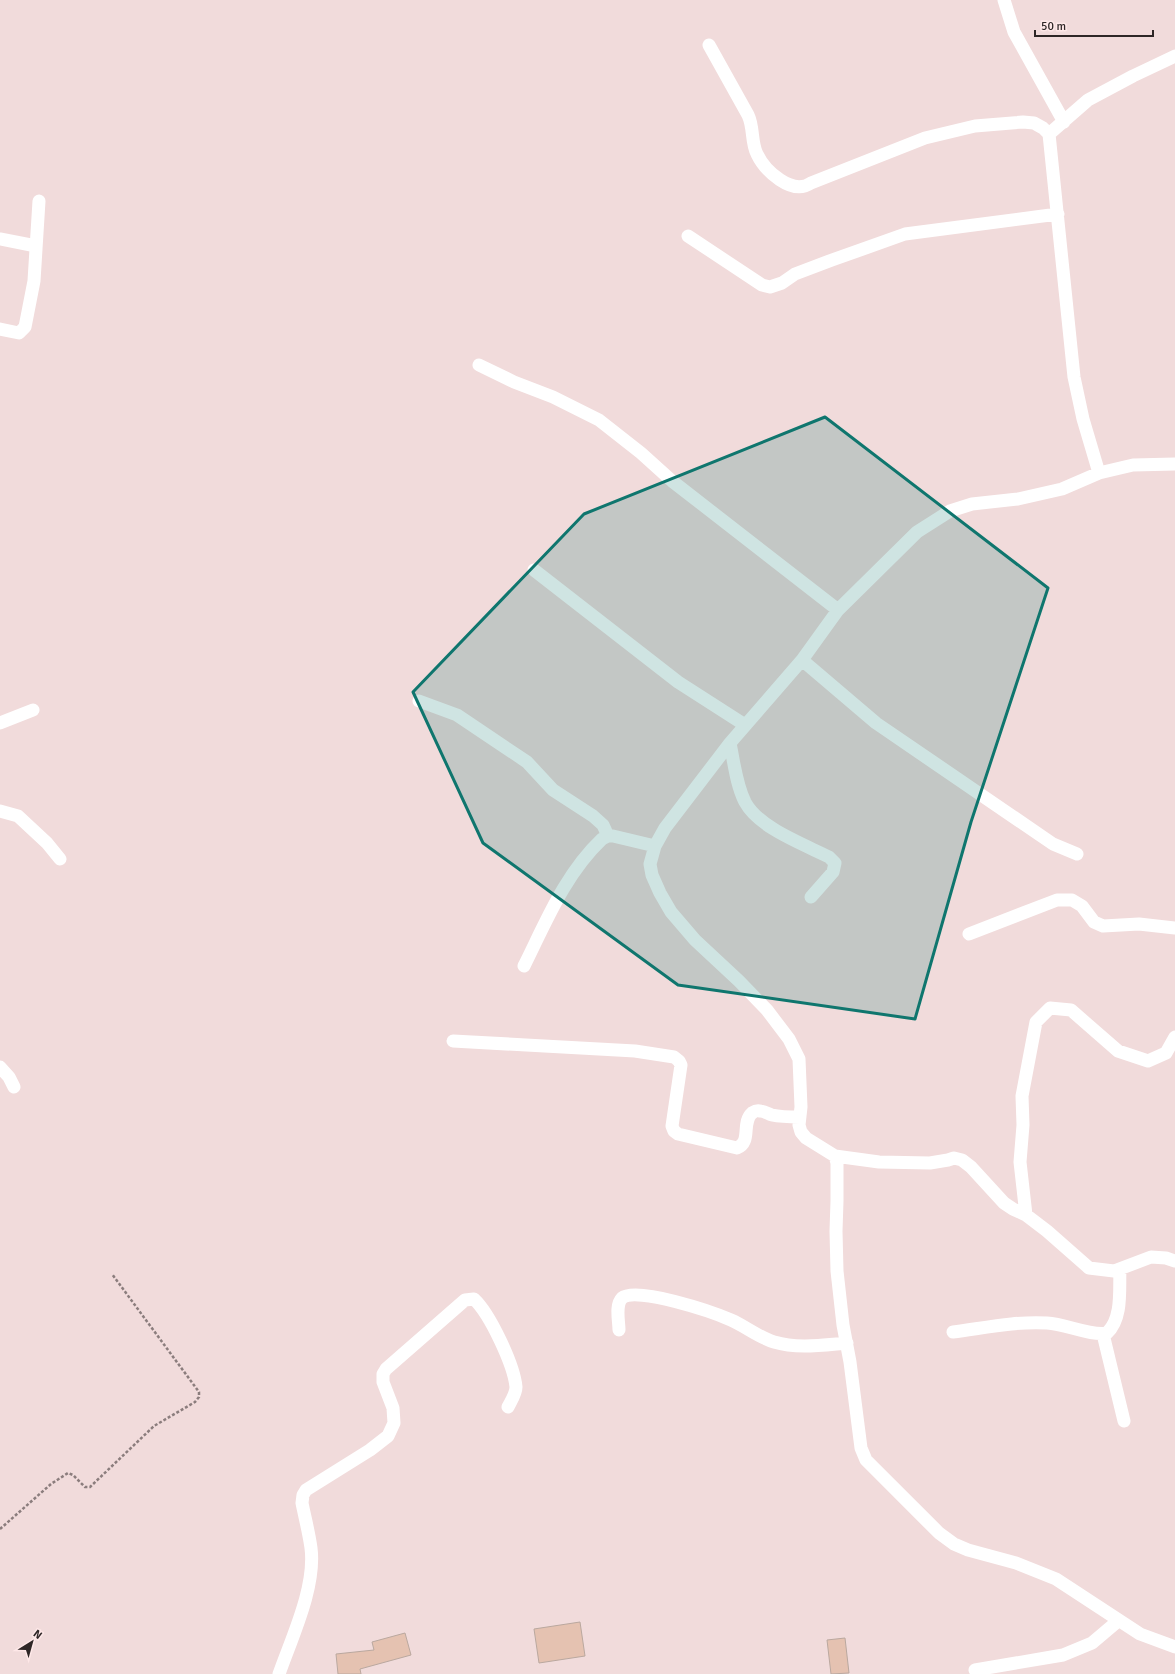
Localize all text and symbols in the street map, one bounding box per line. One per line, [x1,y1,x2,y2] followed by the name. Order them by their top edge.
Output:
[1035,12,1153,38] scale bar
[1041,19,1066,34] text: 50 m
[12,1622,52,1662] north arrow
[31,1627,45,1642] text: N

